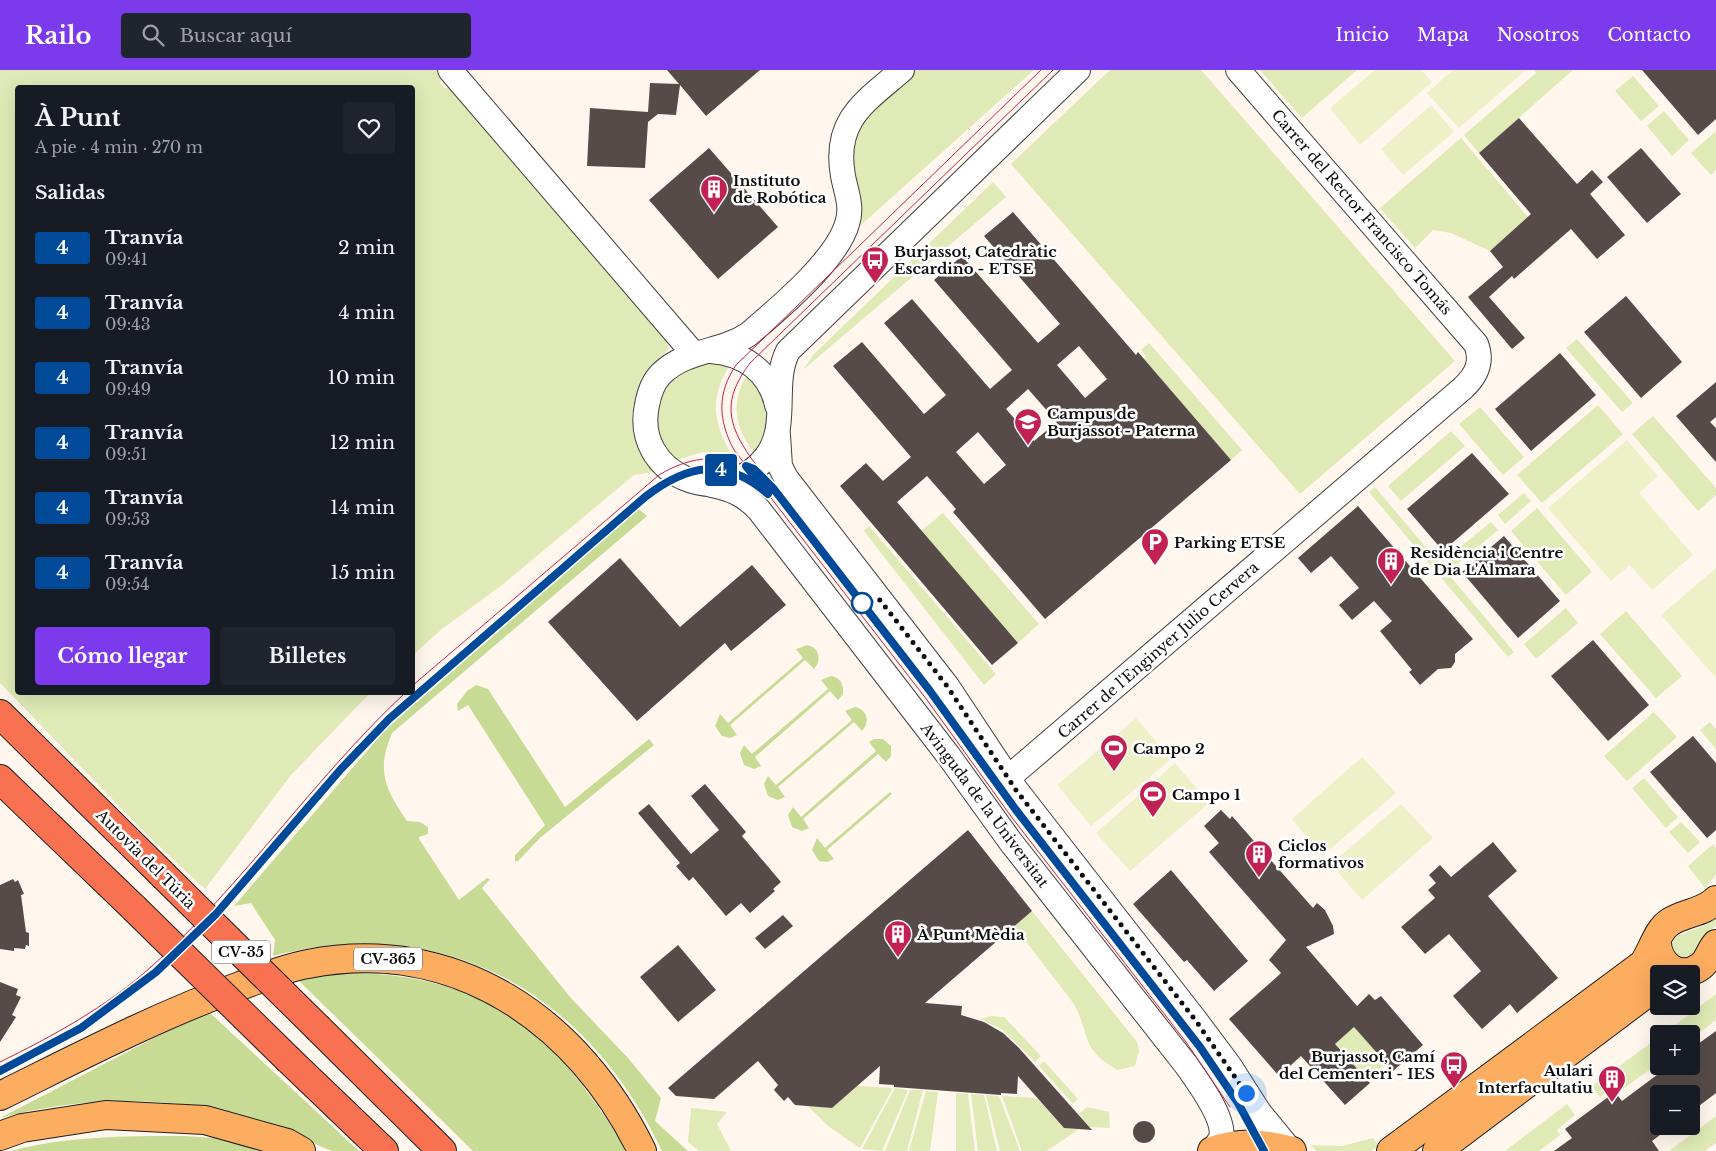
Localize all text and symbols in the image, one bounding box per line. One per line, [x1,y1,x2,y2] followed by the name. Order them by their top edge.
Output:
[121,13,471,58] search box
[25,21,91,50] text: Railo
[139,21,167,49] icon: search
[179,24,292,47] text: Buscar aquí
[1335,24,1389,46] text: Inicio
[1417,24,1469,46] text: Mapa
[1497,24,1579,46] text: Nosotros
[1607,24,1691,46] text: Contacto
[343,102,395,154] button: heart
[35,103,121,132] text: À Punt
[1268,105,1456,319] street label: Carrer del Rector Francisco Tomás
[35,137,203,157] text: A pie · 4 min · 270 m
[733,171,827,207] place label: Instituto de Robótica
[699,174,729,213] building icon: Instituto de Robótica
[35,181,105,204] text: Salidas
[105,226,183,249] text: Tranvía
[338,236,395,259] text: 2 min
[57,237,68,259] text: 4
[894,242,1057,278] place label: Burjassot, Catedràtic Escardino - ETSE
[860,245,890,284] bus stop icon: Burjassot, Catedràtic Escardino - ETSE
[105,249,148,269] text: 09:41
[105,291,183,314] text: Tranvía
[338,301,395,324] text: 4 min
[57,302,68,324] text: 4
[105,314,151,334] text: 09:43
[105,356,183,379] text: Tranvía
[328,366,395,389] text: 10 min
[57,367,68,389] text: 4
[105,379,151,399] text: 09:49
[1047,404,1196,440] place label: Campus de Burjassot - Paterna
[1013,407,1043,446] school or university icon: Campus de Burjassot - Paterna
[105,421,183,444] text: Tranvía
[329,431,395,454] text: 12 min
[57,432,68,454] text: 4
[105,444,148,464] text: 09:51
[705,454,737,486] line badge: 4
[715,459,727,481] text: 4
[105,486,183,509] text: Tranvía
[330,496,395,519] text: 14 min
[57,497,68,519] text: 4
[105,509,150,529] text: 09:53
[1140,527,1170,566] parking icon: Parking ETSE
[1174,533,1285,552] place label: Parking ETSE
[1410,543,1563,579] place label: Residència i Centre de Dia L'Almara
[1376,546,1406,585] building icon: Residència i Centre de Dia L'Almara
[105,551,183,574] text: Tranvía
[1054,557,1263,742] street label: Carrer de l'Enginyer Julio Cervera
[330,561,395,584] text: 15 min
[57,562,68,584] text: 4
[105,574,150,594] text: 09:54
[851,592,873,614] unlabelled marker
[35,627,210,685] button: Cómo llegar
[220,627,395,685] button: Billetes
[916,718,1053,891] street label: Avinguda de la Universitat
[1099,733,1129,772] sports icon: Campo 2
[1133,739,1205,758] place label: Campo 2
[1138,779,1168,818] sports icon: Campo 1
[1172,785,1241,804] place label: Campo 1
[92,805,200,913] street label: Autovia del Túria
[1278,836,1364,872] place label: Ciclos formativos
[1244,839,1274,878] building icon: Ciclos formativos
[883,919,913,958] building icon: À Punt Mèdia
[916,925,1025,944] place label: À Punt Mèdia
[212,940,270,964] road number: CV-35
[354,948,422,971] road number: CV-365
[1650,965,1700,1135] map controls
[1650,965,1700,1015] button: layers
[1650,1025,1700,1075] button: +
[1279,1047,1436,1083] place label: Burjassot, Camí del Cementeri - IES
[1439,1050,1469,1089] bus stop icon: Burjassot, Camí del Cementeri - IES
[1478,1061,1594,1097] place label: Aulari Interfacultatiu
[1597,1064,1627,1103] building icon: Aulari Interfacultatiu
[1234,1081,1259,1106] your location
[1650,1085,1700,1135] button: −

